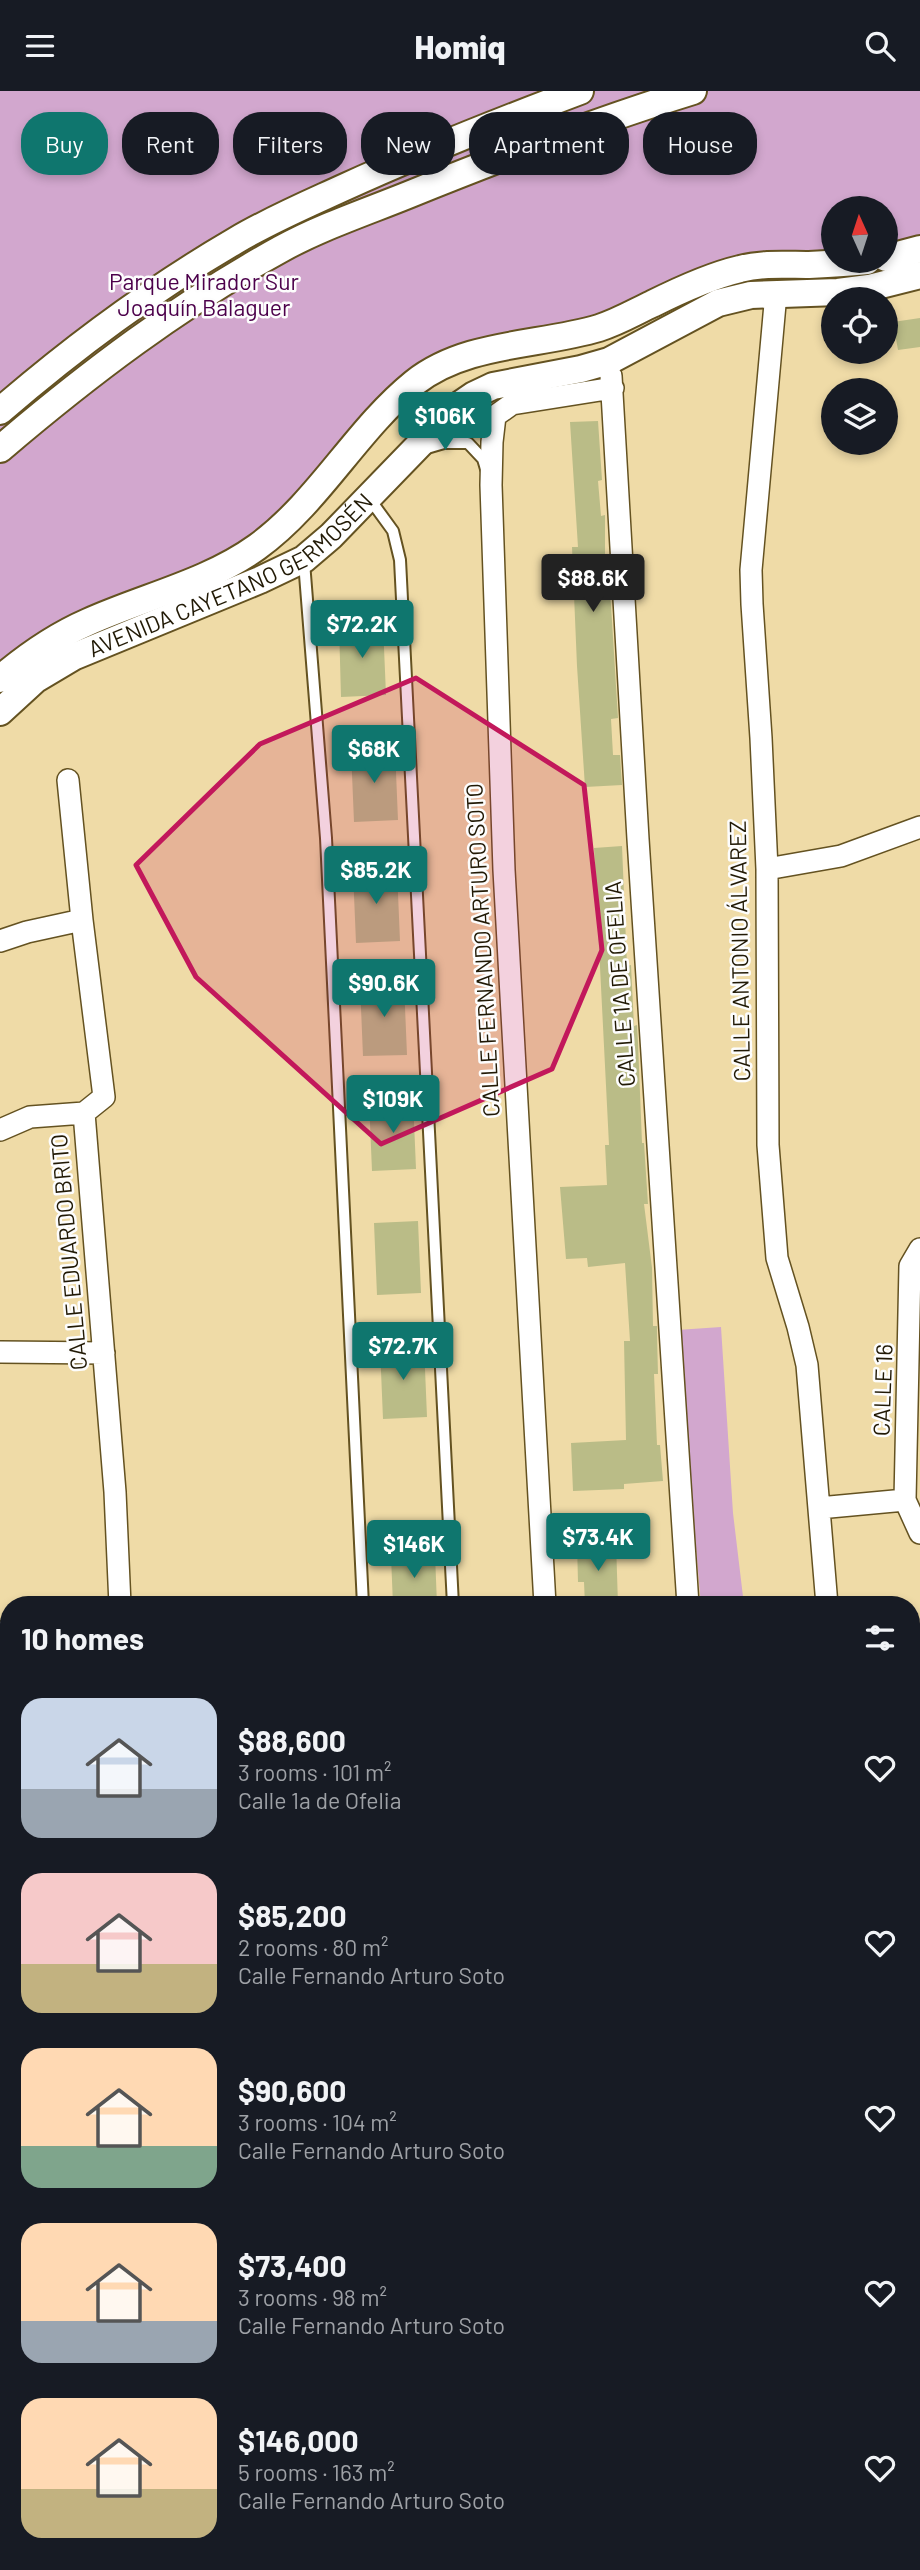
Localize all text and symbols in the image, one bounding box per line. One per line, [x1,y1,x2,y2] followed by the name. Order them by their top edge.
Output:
[21,27,59,65] icon: menu
[414,27,506,65] text: Homiq
[861,27,899,65] icon: search
[21,112,108,175] chip: Buy
[122,112,219,175] chip: Rent
[233,112,347,175] chip: Filters
[361,112,455,175] chip: New
[469,112,629,175] chip: Apartment
[643,112,757,175] chip: House
[821,196,898,273] north arrow
[821,196,898,455] map controls
[109,267,300,321] park label: Parque Mirador Sur Joaquín Balaguer
[821,287,898,364] button: locate
[821,378,898,455] button: layers
[396,393,494,452] pin: $106K
[414,401,476,429] text: $106K
[84,487,378,662] street label: AVENIDA CAYETANO GERMOSÉN
[536,554,650,614] pin: $88.6K
[557,563,629,591] text: $88.6K
[305,601,419,660] pin: $72.2K
[327,609,397,637] text: $72.2K
[333,725,415,785] pin: $68K
[348,734,400,762] text: $68K
[459,782,505,1118] street label: CALLE FERNANDO ARTURO SOTO
[723,820,755,1082] street label: CALLE ANTONIO ÁLVAREZ
[319,847,433,906] pin: $85.2K
[340,855,412,883] text: $85.2K
[598,880,640,1088] street label: CALLE 1A DE OFELIA
[327,960,441,1019] pin: $90.6K
[348,968,420,996] text: $90.6K
[344,1075,442,1135] pin: $109K
[362,1084,424,1112] text: $109K
[44,1133,92,1371] street label: CALLE EDUARDO BRITO
[346,1323,460,1382] pin: $72.7K
[368,1331,438,1359] text: $72.7K
[866,1343,898,1437] street label: CALLE 16
[541,1513,655,1573] pin: $73.4K
[365,1521,463,1580] pin: $146K
[562,1522,634,1550] text: $73.4K
[383,1529,445,1557] text: $146K
[861,1619,899,1657] icon: filters
[21,1620,144,1656] text: 10 homes
[238,1722,346,1758] text: $88,600
[77,1726,161,1810] icon: home
[861,1749,899,1787] icon: heart
[238,1758,391,1786] text: 3 rooms · 101 m²
[238,1786,401,1814] text: Calle 1a de Ofelia
[238,1897,347,1933] text: $85,200
[77,1901,161,1985] icon: home
[861,1924,899,1962] icon: heart
[238,1933,388,1961] text: 2 rooms · 80 m²
[238,1961,505,1989] text: Calle Fernando Arturo Soto
[238,2072,346,2108] text: $90,600
[77,2076,161,2160] icon: home
[861,2099,899,2137] icon: heart
[238,2108,397,2136] text: 3 rooms · 104 m²
[238,2136,505,2164] text: Calle Fernando Arturo Soto
[238,2247,347,2283] text: $73,400
[77,2251,161,2335] icon: home
[861,2274,899,2312] icon: heart
[238,2283,387,2311] text: 3 rooms · 98 m²
[238,2311,505,2339] text: Calle Fernando Arturo Soto
[238,2422,359,2458] text: $146,000
[77,2426,161,2510] icon: home
[861,2449,899,2487] icon: heart
[238,2458,395,2486] text: 5 rooms · 163 m²
[238,2486,505,2514] text: Calle Fernando Arturo Soto

